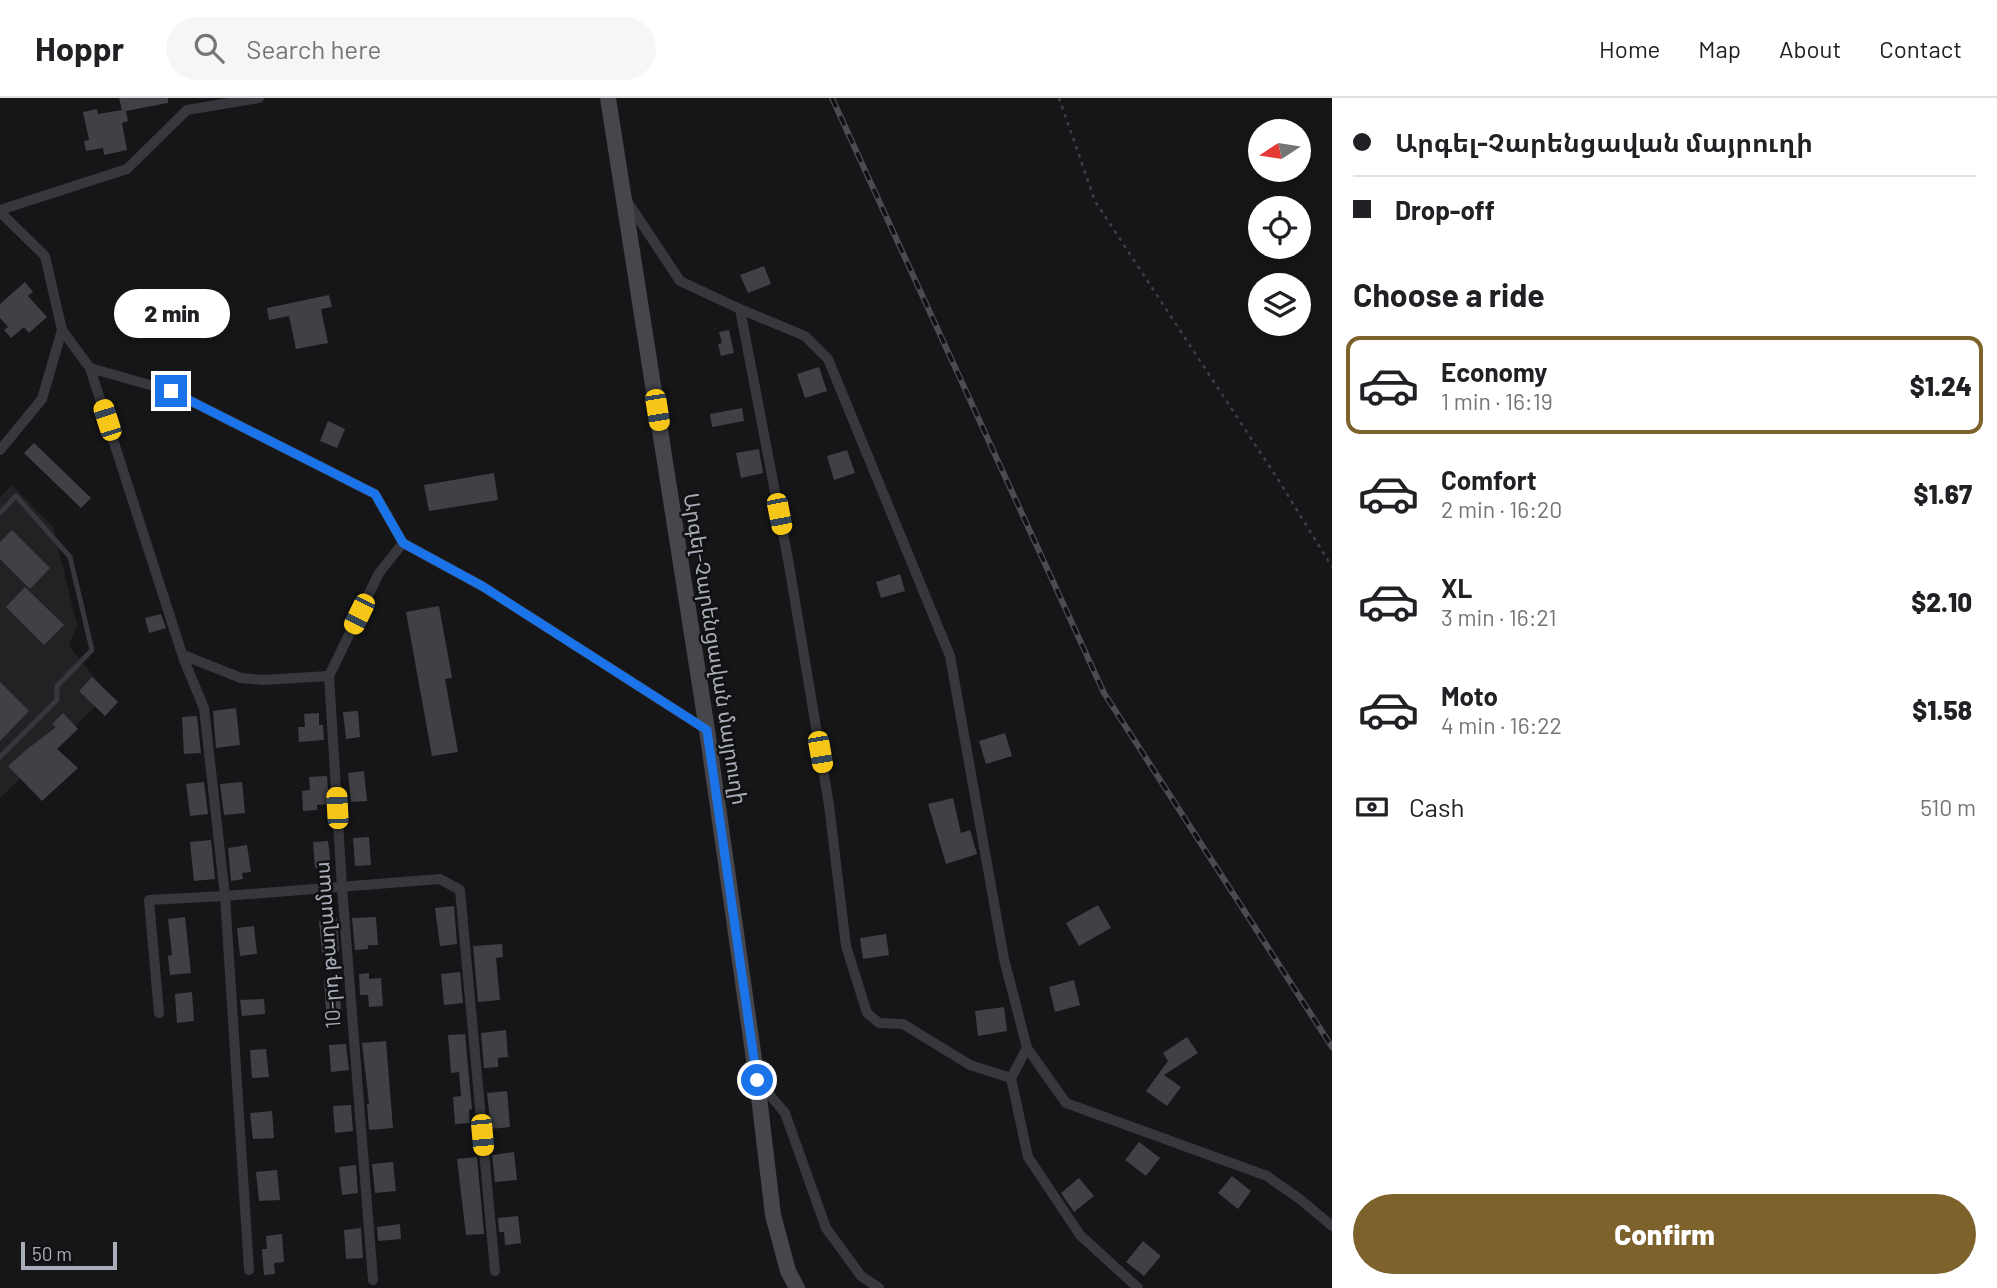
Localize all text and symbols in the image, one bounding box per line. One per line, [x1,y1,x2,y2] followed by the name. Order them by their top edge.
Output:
[166,17,656,80] search box
[35,28,124,68] text: Hoppr
[190,29,228,67] icon: search
[246,33,381,64] text: Search here
[1599,34,1660,63] text: Home
[1698,34,1741,63] text: Map
[1779,34,1841,63] text: About
[1879,34,1962,63] text: Contact
[1248,119,1311,182] north arrow
[1248,119,1311,336] map controls
[1395,126,1813,157] text: Արգել-Չարենցավան մայրուղի
[1395,194,1495,225] text: Drop-off
[1248,196,1311,259] button: locate
[1248,273,1311,336] button: layers
[1353,275,1545,313] text: Choose a ride
[113,289,229,338] callout: 2 min
[144,299,200,327] text: 2 min
[1357,354,1420,417] icon: car
[1441,356,1547,387] text: Economy
[1910,370,1972,401] text: $1.24
[155,375,187,407] route end
[1441,387,1553,415] text: 1 min · 16:19
[644,388,671,432] car
[91,397,124,443] car
[1357,462,1420,525] icon: car
[1441,464,1537,495] text: Comfort
[1914,478,1972,509] text: $1.67
[678,491,753,807] street label: Արգել-Չարենցավան մայրուղի
[765,491,794,537] car
[1441,495,1562,523] text: 2 min · 16:20
[1357,570,1420,633] icon: car
[1441,572,1472,603] text: XL
[1911,586,1972,617] text: $2.10
[341,591,378,637] car
[1441,603,1557,631] text: 3 min · 16:21
[1357,678,1420,741] icon: car
[1441,680,1498,711] text: Moto
[1912,694,1972,725] text: $1.58
[1441,711,1562,739] text: 4 min · 16:22
[807,729,834,775] car
[326,786,349,830] car
[1353,788,1391,826] icon: cash
[1409,791,1464,822] text: Cash
[1920,793,1976,821] text: 510 m
[308,861,346,1029] street label: 10-րդ թաղամաս
[741,1064,773,1096] route start
[470,1113,495,1157] car
[1353,1194,1976,1274] button: Confirm
[21,1239,117,1271] scale bar
[32,1242,72,1265] text: 50 m

